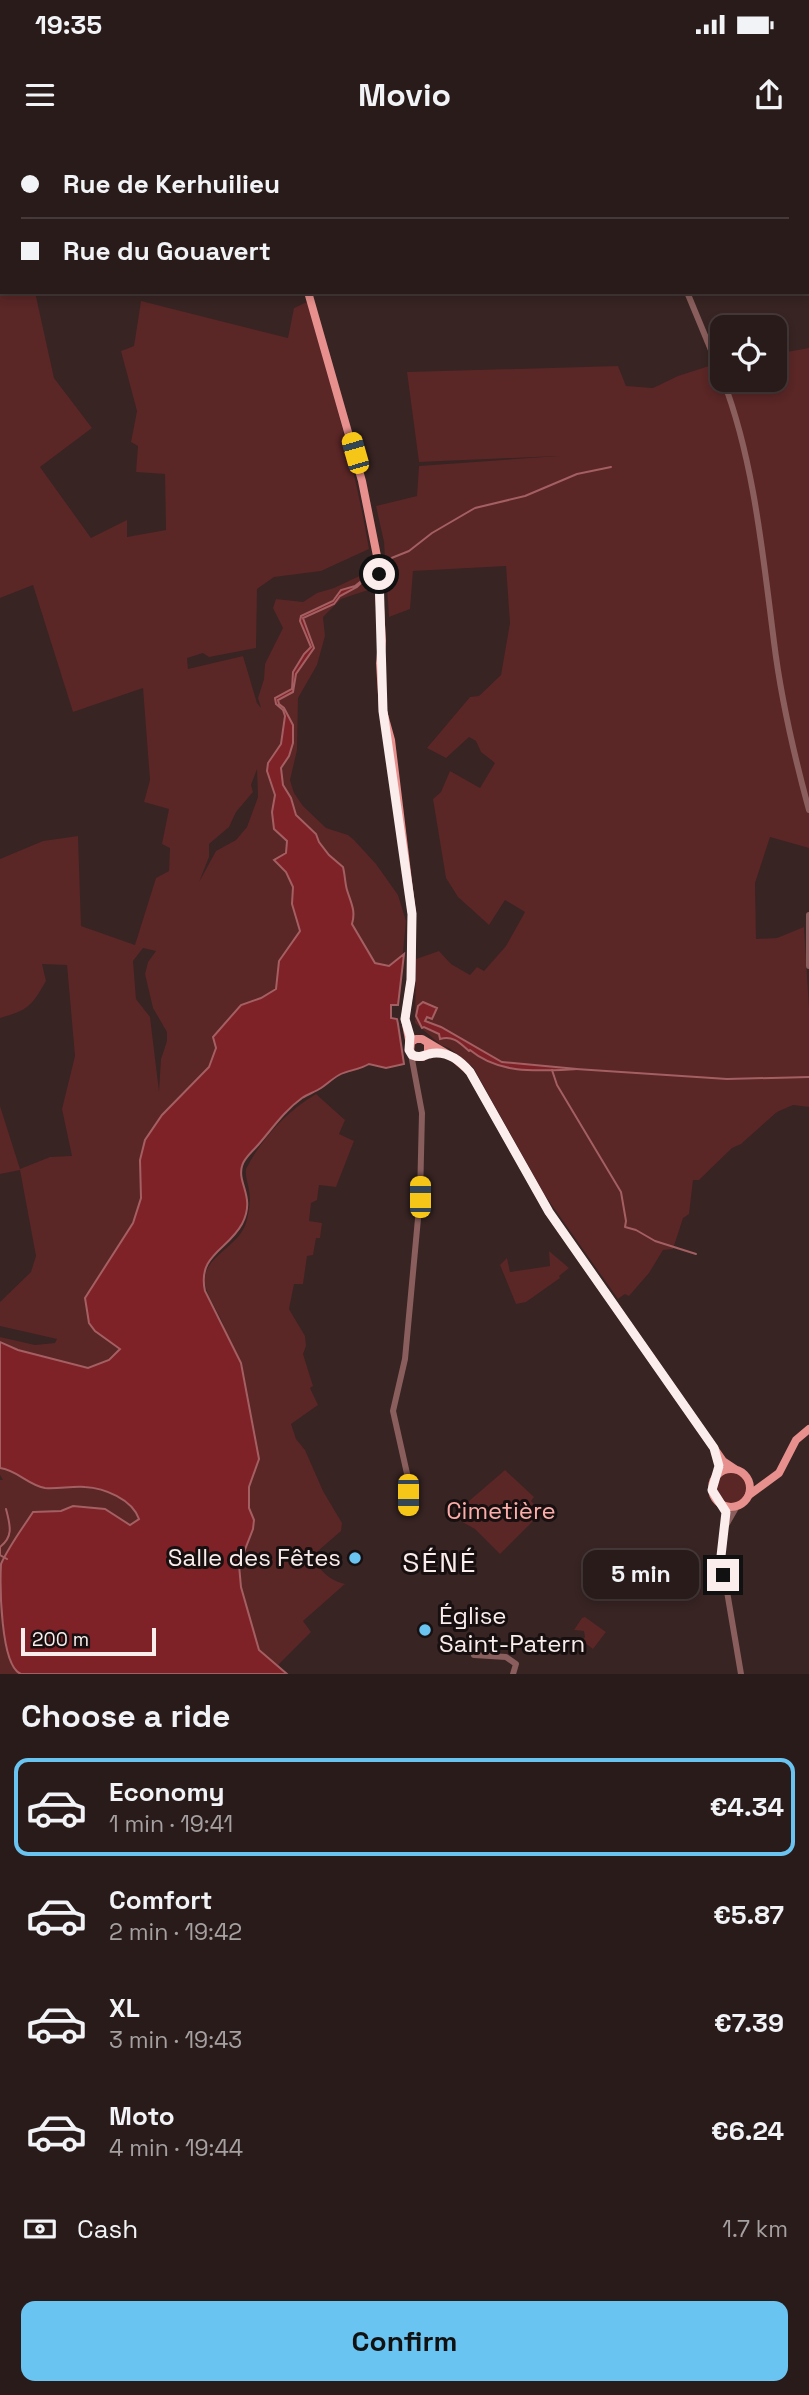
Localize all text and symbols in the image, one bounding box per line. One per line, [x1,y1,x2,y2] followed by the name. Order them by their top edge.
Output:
[35,8,102,42] text: 19:35
[358,75,451,115] text: Movio
[21,76,59,114] icon: menu
[750,76,788,114] icon: share
[63,167,280,201] text: Rue de Kerhuilieu
[63,234,271,268] text: Rue du Gouavert
[710,315,787,392] map controls
[710,315,787,392] button: locate
[340,430,371,476] car
[363,558,395,590] route start
[410,1176,431,1218] car
[398,1474,419,1516] car
[446,1495,556,1526] park label: Cimetière
[168,1542,341,1573] place label: Salle des Fêtes
[402,1544,478,1580] district label: SÉNÉ
[347,1550,363,1566] marker: Salle des Fêtes
[583,1550,698,1600] callout: 5 min
[611,1559,671,1589] text: 5 min
[707,1559,739,1591] route end
[439,1600,585,1659] place label: Église Saint-Patern
[417,1622,433,1638] marker: Église Saint-Patern
[21,1625,156,1657] scale bar
[32,1627,89,1652] text: 200 m
[21,1696,231,1736] text: Choose a ride
[109,1775,225,1809] text: Economy
[25,1776,88,1839] icon: car
[710,1790,784,1824] text: €4.34
[109,1809,233,1839] text: 1 min · 19:41
[109,1883,212,1917] text: Comfort
[25,1884,88,1947] icon: car
[713,1898,784,1932] text: €5.87
[109,1917,242,1947] text: 2 min · 19:42
[109,1991,140,2025] text: XL
[25,1992,88,2055] icon: car
[714,2006,784,2040] text: €7.39
[109,2025,242,2055] text: 3 min · 19:43
[109,2099,175,2133] text: Moto
[25,2100,88,2163] icon: car
[711,2114,784,2148] text: €6.24
[109,2133,243,2163] text: 4 min · 19:44
[21,2210,59,2248] icon: cash
[77,2212,138,2246] text: Cash
[722,2214,788,2244] text: 1.7 km
[21,2301,788,2381] button: Confirm

